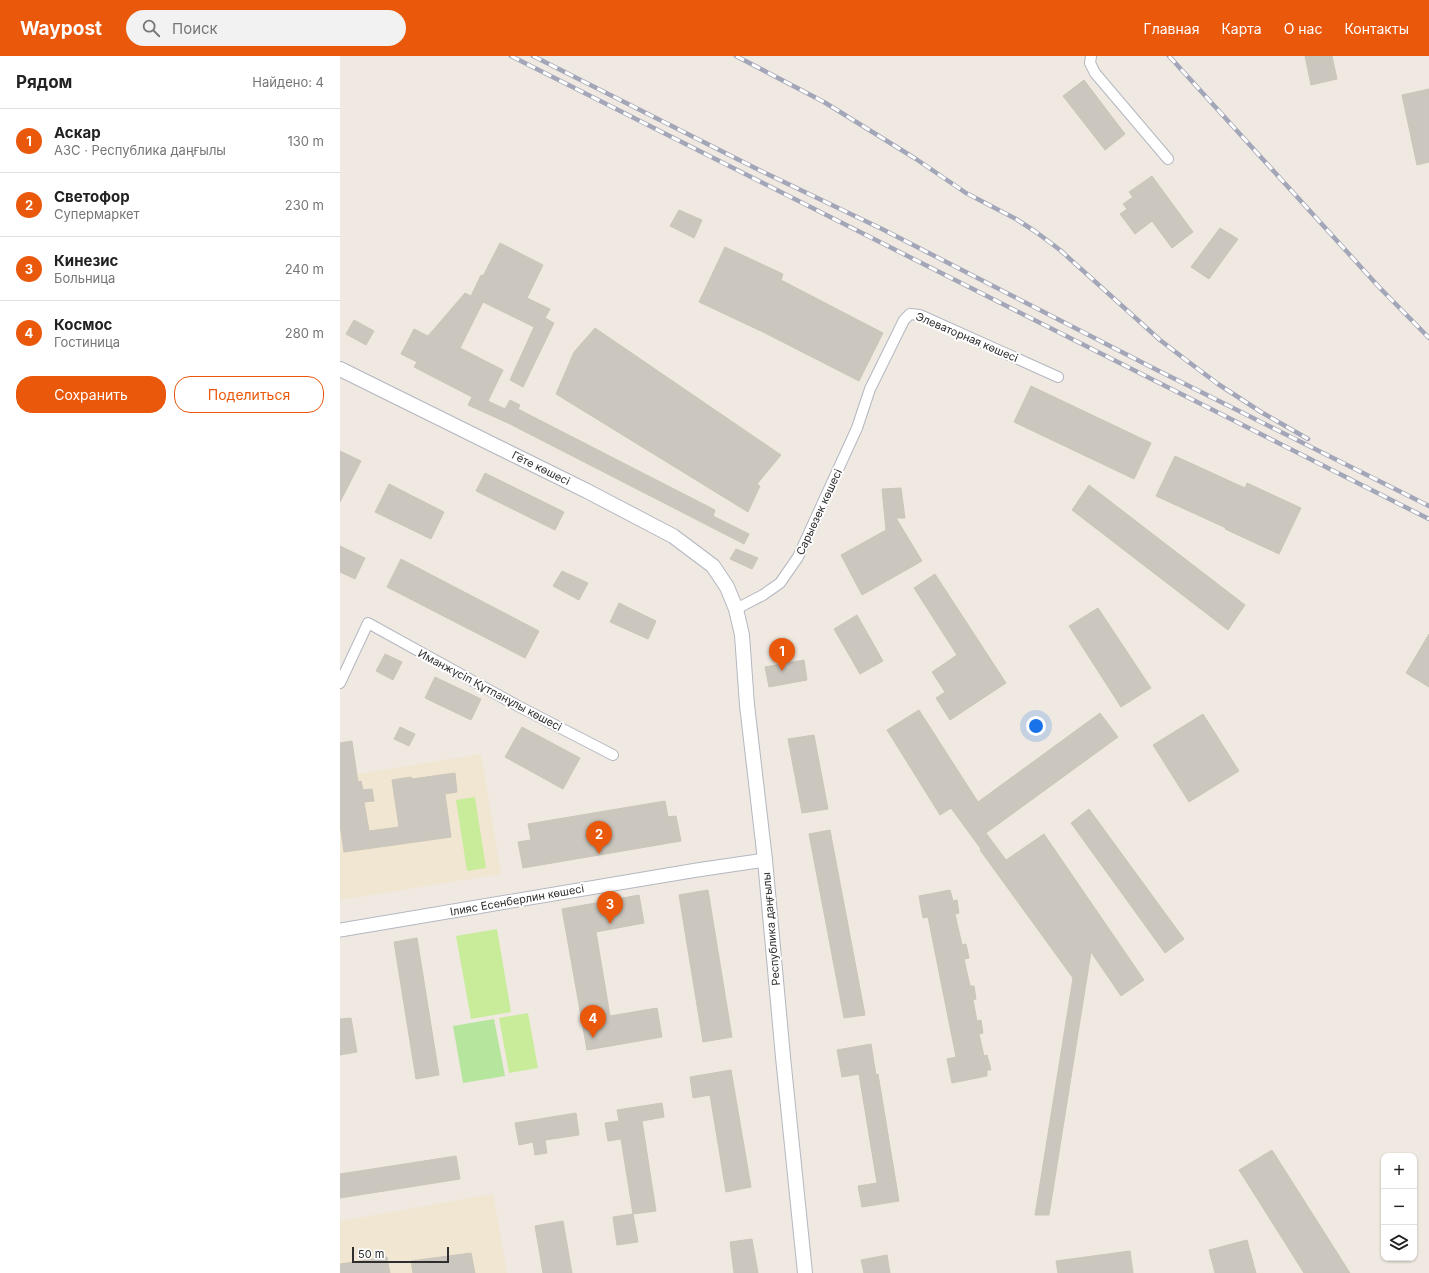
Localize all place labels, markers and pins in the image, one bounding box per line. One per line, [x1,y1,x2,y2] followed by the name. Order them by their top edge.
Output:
[769,638,795,671] pin: 1
[586,821,612,854] pin: 2
[597,891,623,924] pin: 3
[580,1005,606,1038] pin: 4

